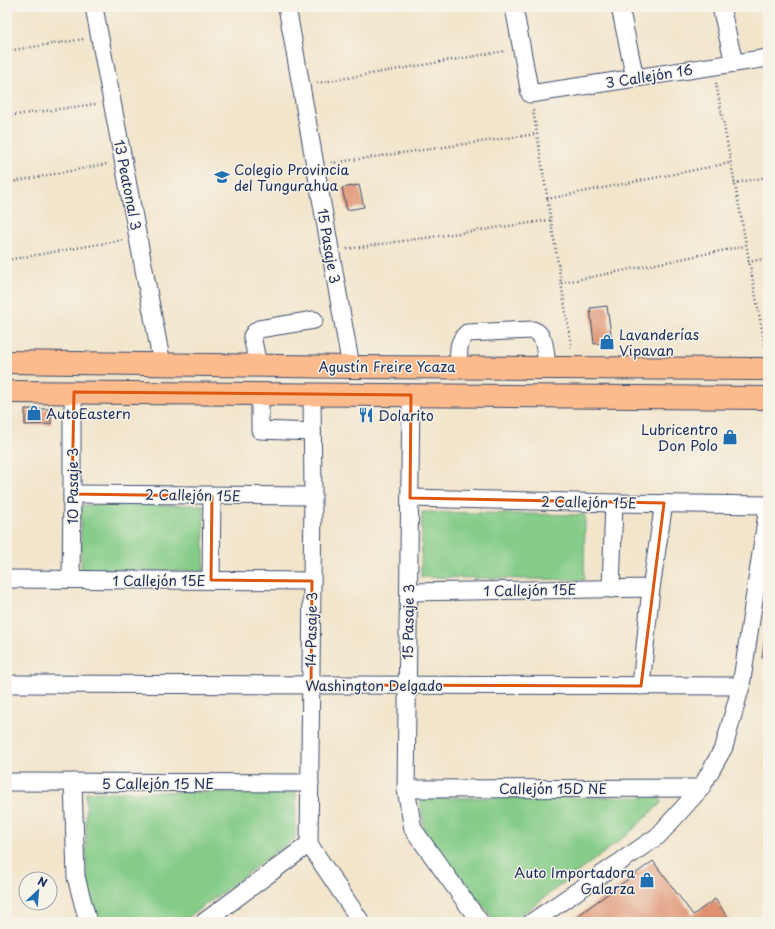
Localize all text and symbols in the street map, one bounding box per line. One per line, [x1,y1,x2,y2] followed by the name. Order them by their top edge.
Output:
[604,59,694,93] street label: 3 Callejón 16
[109,138,147,232] street label: 13 Peatonal 3
[234,159,349,196] place label: Colegio Provincia del Tungurahua
[213,168,231,186] school or university icon: Colegio Provincia del Tungurahua
[312,207,346,285] street label: 15 Pasaje 3
[619,324,699,361] place label: Lavanderías Vipavan
[598,333,616,351] shop icon: Lavanderías Vipavan
[319,356,456,377] street label: Agustín Freire Ycaza
[46,403,131,424] place label: AutoEastern
[25,404,43,422] shop icon: AutoEastern
[378,405,434,426] place label: Dolarito
[357,406,375,424] restaurant icon: Dolarito
[641,419,718,456] place label: Lubricentro Don Polo
[721,428,739,446] shop icon: Lubricentro Don Polo
[62,448,83,524] street label: 10 Pasaje 3
[145,484,241,506] street label: 2 Callejón 15E
[541,491,637,513] street label: 2 Callejón 15E
[113,570,205,591] street label: 1 Callejón 15E
[483,579,577,601] street label: 1 Callejón 15E
[397,584,419,660] street label: 15 Pasaje 3
[300,592,322,668] street label: 14 Pasaje 3
[305,675,443,696] street label: Washington Delgado
[102,773,214,794] street label: 5 Callejón 15 NE
[499,778,607,799] street label: Callejón 15D NE
[514,862,635,899] place label: Auto Importadora Galarza
[18,871,58,911] north arrow
[638,871,656,889] shop icon: Auto Importadora Galarza
[35,872,51,891] text: N

